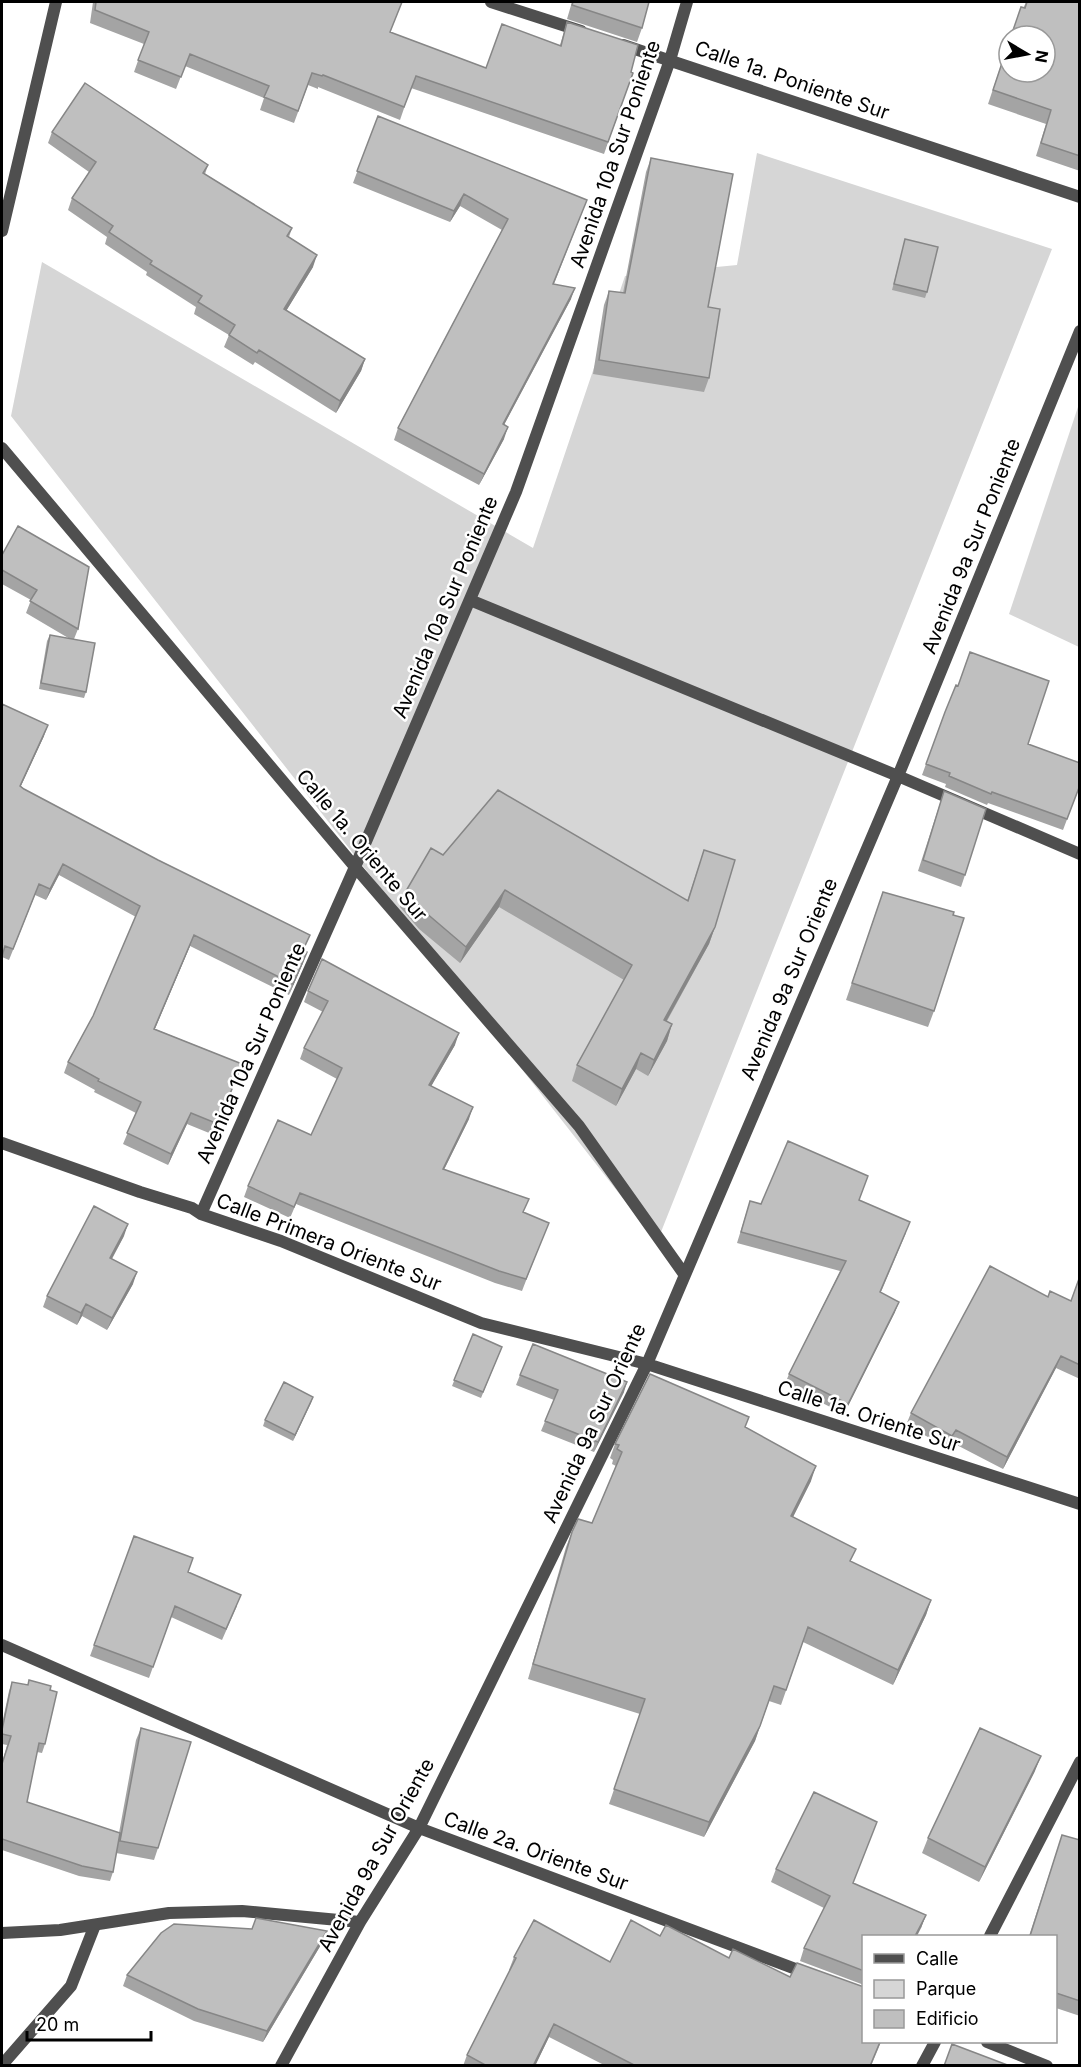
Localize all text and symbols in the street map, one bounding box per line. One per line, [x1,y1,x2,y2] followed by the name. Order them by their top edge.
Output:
[997,24,1057,84] north arrow
[692,35,893,125] street label: Calle 1a. Poniente Sur
[565,37,665,271] street label: Avenida 10a Sur Poniente
[1031,49,1053,64] text: N
[917,435,1025,657] street label: Avenida 9a Sur Poniente
[387,492,503,722] street label: Avenida 10a Sur Poniente
[291,764,433,926] street label: Calle 1a. Oriente Sur
[736,874,842,1084] street label: Avenida 9a Sur Oriente
[191,939,311,1167] street label: Avenida 10a Sur Poniente
[213,1188,445,1296] street label: Calle Primera Oriente Sur
[537,1319,651,1527] street label: Avenida 9a Sur Oriente
[775,1375,964,1457] street label: Calle 1a. Oriente Sur
[313,1754,439,1956] street label: Avenida 9a Sur Oriente
[440,1806,632,1896] street label: Calle 2a. Oriente Sur
[862,1935,1057,2043] legend
[916,1948,958,1969] text: Calle
[916,1978,976,1999] text: Parque
[27,2004,152,2042] scale bar
[916,2008,979,2029] text: Edificio
[36,2014,79,2035] text: 20 m

